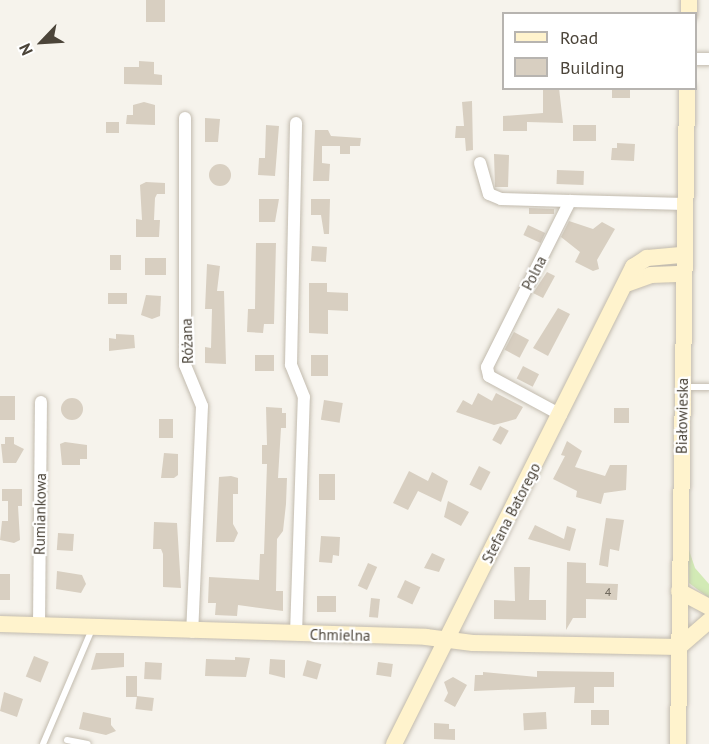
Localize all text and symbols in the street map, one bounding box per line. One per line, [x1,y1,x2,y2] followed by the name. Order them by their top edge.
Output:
[12,12,72,72] north arrow
[502,12,697,90] legend
[560,26,598,49] text: Road
[14,41,37,59] text: N
[560,56,624,79] text: Building
[518,253,550,293] street label: Polna
[177,318,197,364] street label: Różana
[672,378,692,454] street label: Białowieska
[478,460,544,566] street label: Stefana Batorego
[30,473,50,555] street label: Rumiankowa
[605,585,611,599] house number: 4
[310,625,370,645] street label: Chmielna

